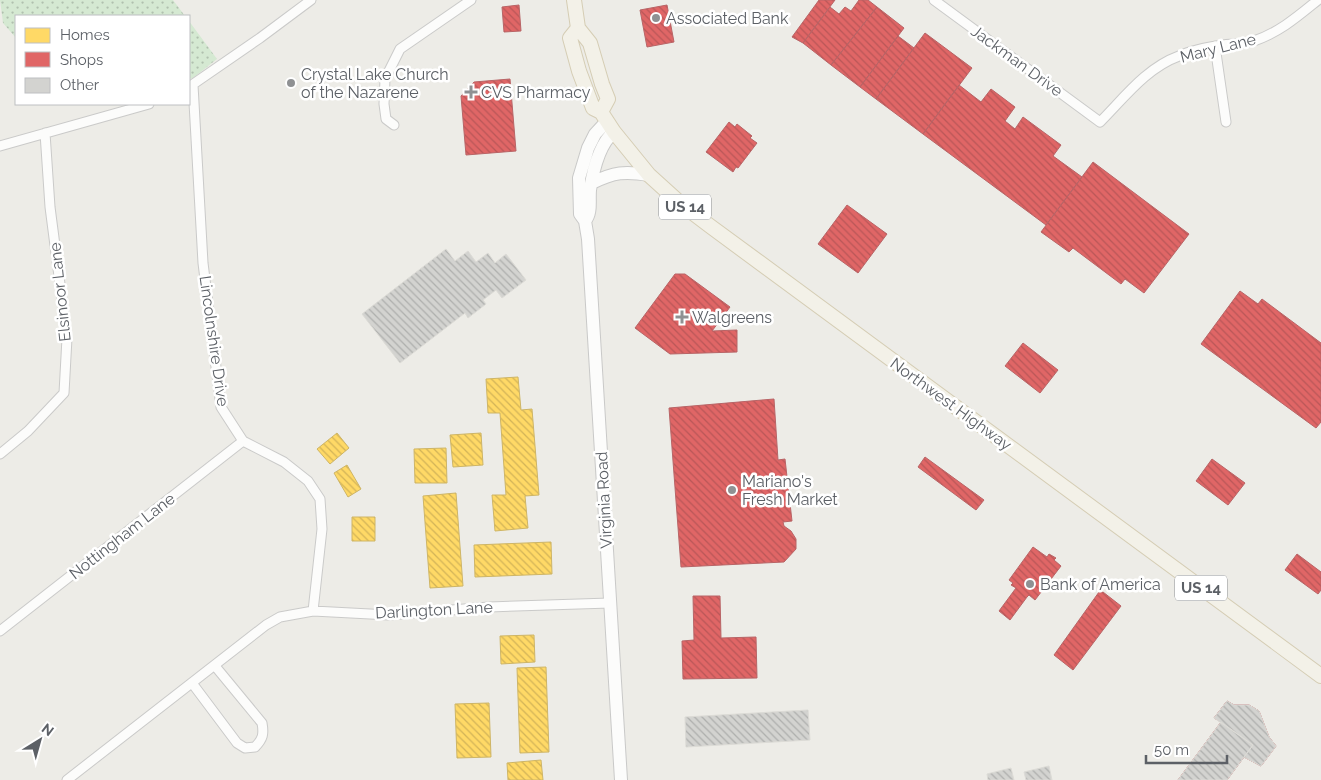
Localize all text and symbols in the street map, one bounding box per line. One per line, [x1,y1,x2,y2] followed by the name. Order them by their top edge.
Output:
[666,9,789,28] place label: Associated Bank
[650,12,662,24] marker: Associated Bank
[15,15,190,105] legend
[968,21,1066,101] street label: Jackman Drive
[60,26,110,44] text: Homes
[1178,29,1258,67] street label: Mary Lane
[60,51,103,69] text: Shops
[301,65,449,102] place label: Crystal Lake Church of the Nazarene
[60,76,100,94] text: Other
[285,77,297,89] marker: Crystal Lake Church of the Nazarene
[481,83,591,102] place label: CVS Pharmacy
[465,86,477,98] marker: CVS Pharmacy
[659,194,711,220] road number: US 14
[45,241,75,343] street label: Elsinoor Lane
[195,275,233,407] street label: Lincolnshire Drive
[692,308,772,327] place label: Walgreens
[676,311,688,323] marker: Walgreens
[887,354,1016,455] street label: Northwest Highway
[592,451,616,549] street label: Virginia Road
[742,472,838,509] place label: Mariano's Fresh Market
[726,484,738,496] marker: Mariano's Fresh Market
[65,489,179,583] street label: Nottingham Lane
[1040,575,1161,594] place label: Bank of America
[1175,576,1227,600] road number: US 14
[1024,578,1036,590] marker: Bank of America
[375,597,493,623] street label: Darlington Lane
[15,715,65,765] north arrow
[39,720,57,739] text: N
[1146,732,1227,764] scale bar
[1154,741,1189,759] text: 50 m

